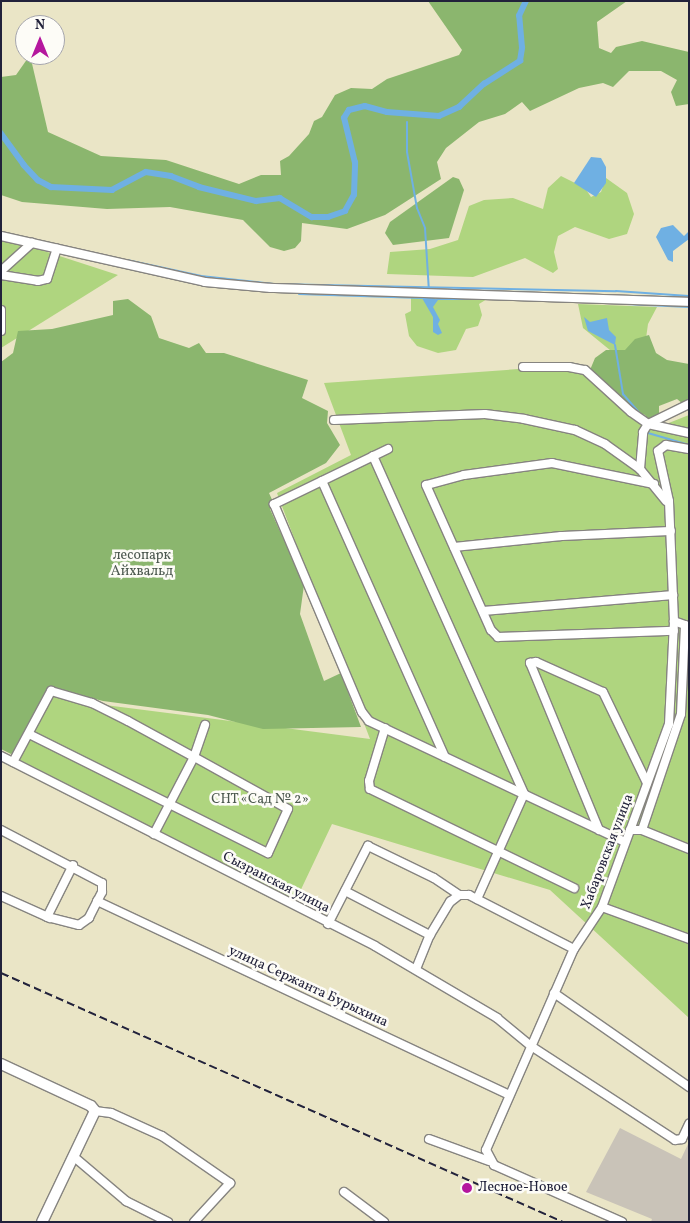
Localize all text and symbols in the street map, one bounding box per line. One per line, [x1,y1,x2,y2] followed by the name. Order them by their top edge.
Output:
[15,15,65,65] north arrow
[35,16,45,35] text: N
[111,548,173,580] park label: лесопарк Айхвальд
[211,792,309,808] park label: СНТ «Сад № 2»
[578,792,638,912] street label: Хабаровская улица
[219,849,333,917] street label: Сызранская улица
[226,943,390,1031] street label: улица Сержанта Бурыхина
[478,1180,568,1196] place label: Лесное-Новое
[460,1181,474,1195] marker: Лесное-Новое

